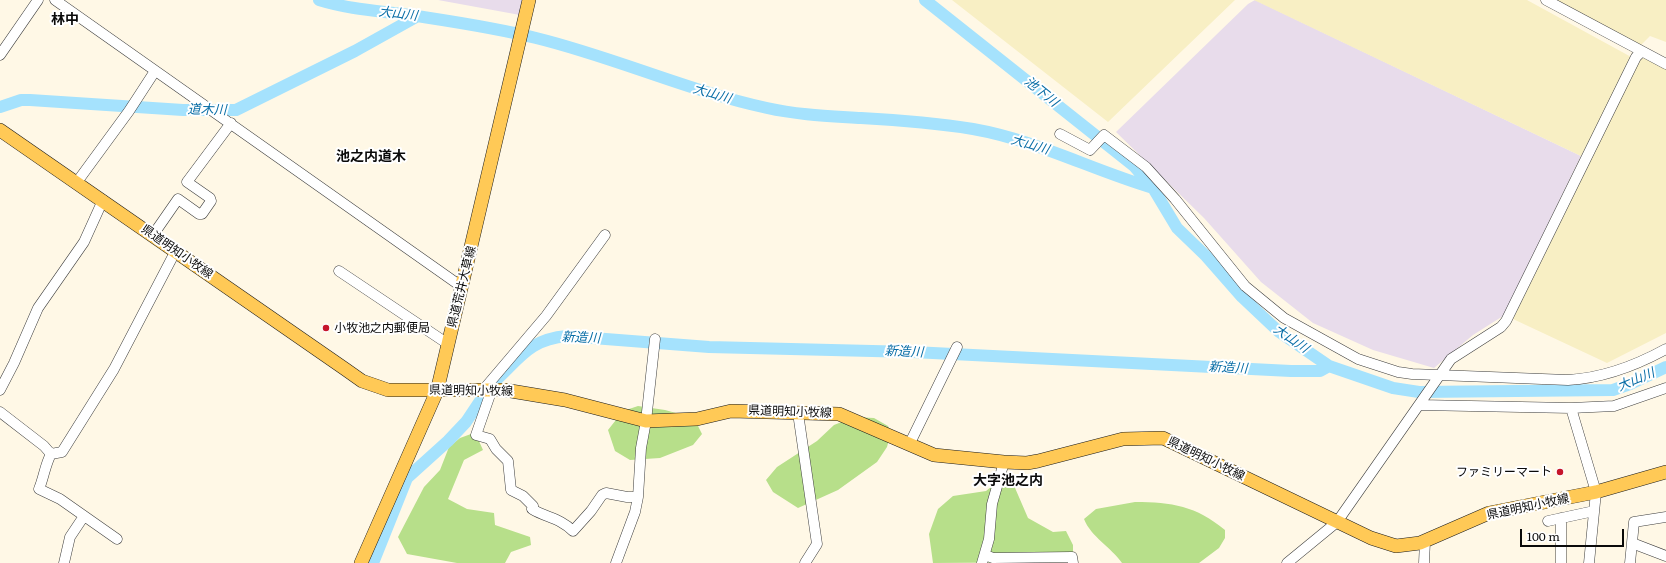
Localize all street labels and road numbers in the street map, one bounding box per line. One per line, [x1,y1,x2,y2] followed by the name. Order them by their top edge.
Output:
[138,222,216,282] street label: 県道明知小牧線
[445,245,479,329] street label: 県道荒井大草線
[429,383,513,399] street label: 県道明知小牧線
[748,403,832,421] street label: 県道明知小牧線
[1165,434,1247,484] street label: 県道明知小牧線
[1485,491,1571,523] street label: 県道明知小牧線

